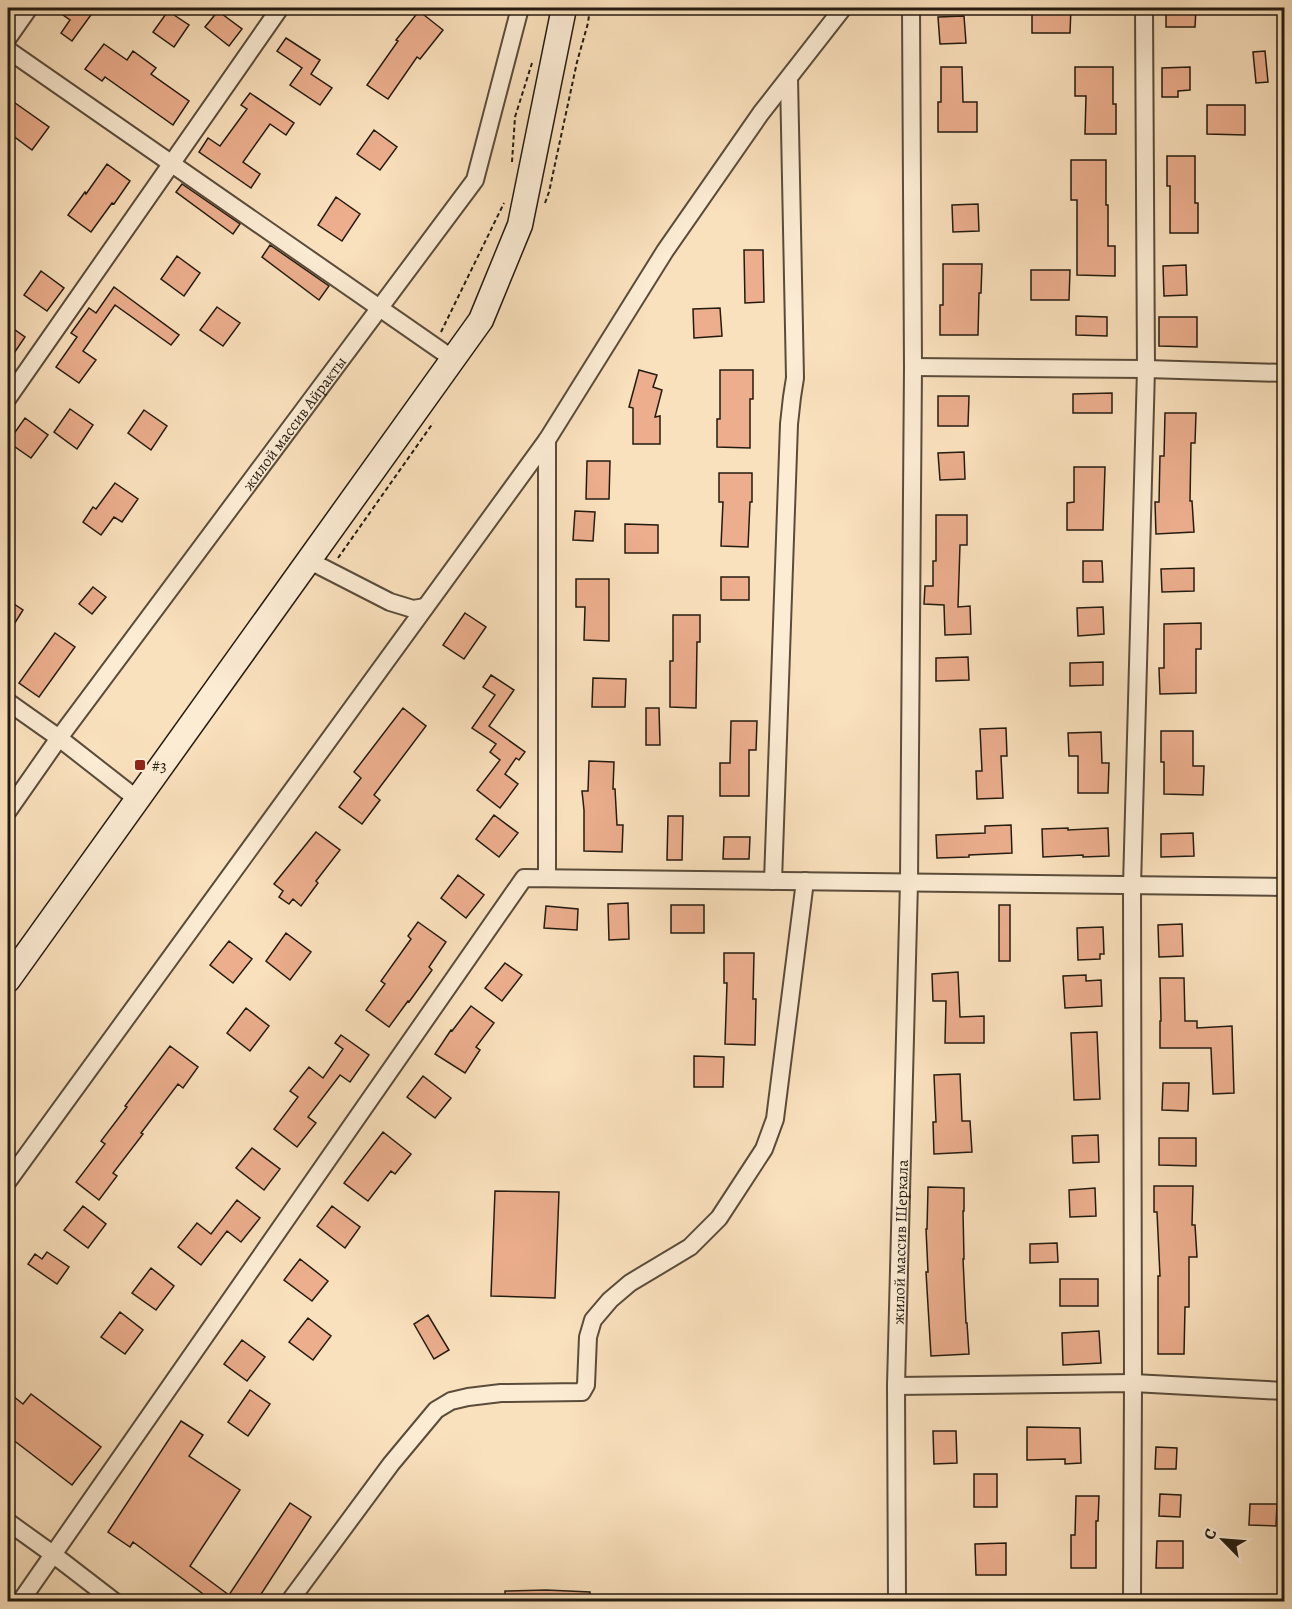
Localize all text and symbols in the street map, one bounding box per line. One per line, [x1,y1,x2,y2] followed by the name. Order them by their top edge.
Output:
[237,352,352,495] street label: жилой массив Айракты
[152,755,167,777] place label: #3
[133,758,147,772] marker: #3
[888,1159,914,1325] street label: жилой массив Шеркала
[1193,1510,1253,1570] north arrow
[1198,1525,1222,1543] text: С

